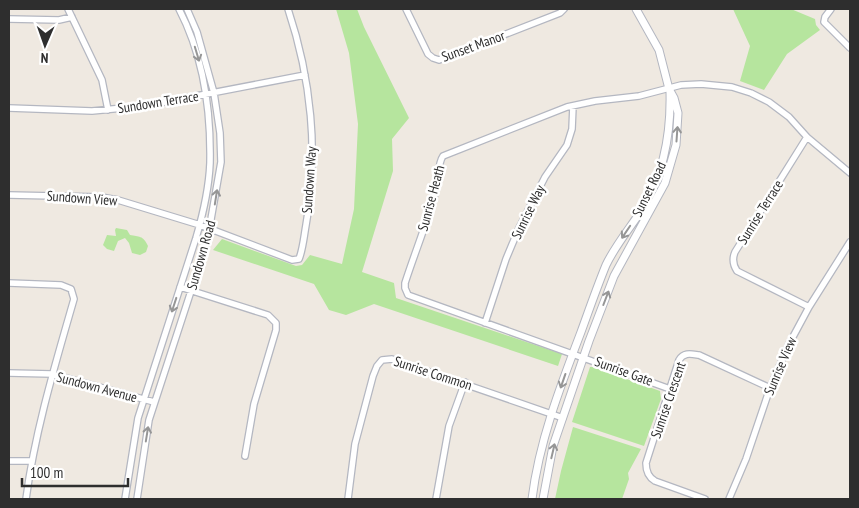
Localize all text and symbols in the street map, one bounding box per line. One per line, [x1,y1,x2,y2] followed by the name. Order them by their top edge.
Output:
[20,20,70,70] north arrow
[439,26,507,66] street label: Sunset Manor
[192,46,202,62] one-way arrow
[40,49,49,67] text: N
[116,87,200,117] street label: Sundown Terrace
[672,127,682,143] one-way arrow
[298,145,320,214] street label: Sundown Way
[628,158,670,220] street label: Sunset Road
[414,163,448,233] street label: Sunrise Heath
[733,176,787,248] street label: Sunrise Terrace
[507,181,549,242] street label: Sunrise Way
[46,187,119,209] street label: Sundown View
[211,190,221,206] one-way arrow
[182,218,220,292] street label: Sundown Road
[621,225,631,239] one-way arrow
[601,291,611,306] one-way arrow
[169,297,178,312] one-way arrow
[760,333,801,398] street label: Sunrise View
[392,352,474,394] street label: Sunrise Common
[592,352,656,390] street label: Sunrise Gate
[647,359,690,441] street label: Sunrise Crescent
[55,368,139,406] street label: Sundown Avenue
[558,373,567,389] one-way arrow
[142,426,152,442] one-way arrow
[549,444,558,460] one-way arrow
[22,456,129,488] scale bar
[30,463,63,482] text: 100 m

